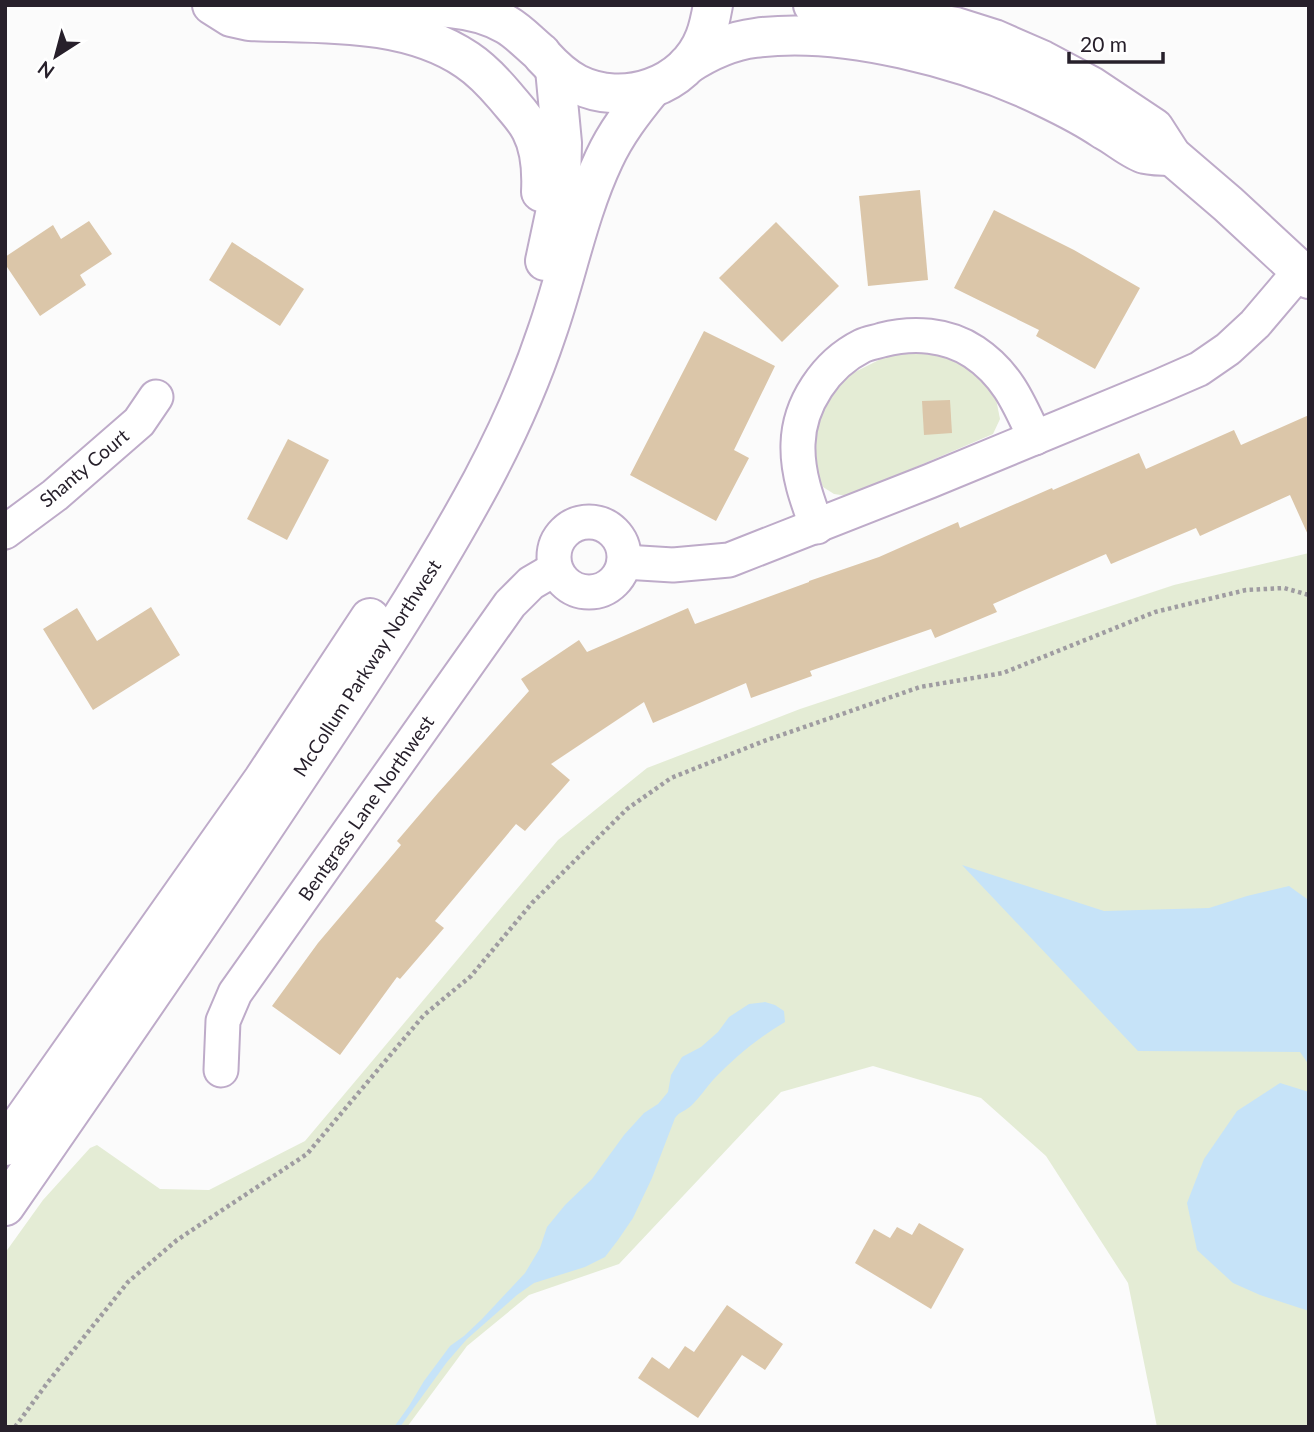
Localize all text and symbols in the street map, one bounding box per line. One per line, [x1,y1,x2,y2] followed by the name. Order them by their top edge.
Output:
[21,21,91,91] north arrow
[1069,21,1164,65] scale bar
[1080,31,1127,56] text: 20 m
[33,57,58,84] text: N
[34,424,133,512] street label: Shanty Court
[288,555,445,781] street label: McCollum Parkway Northwest
[293,711,438,905] street label: Bentgrass Lane Northwest

